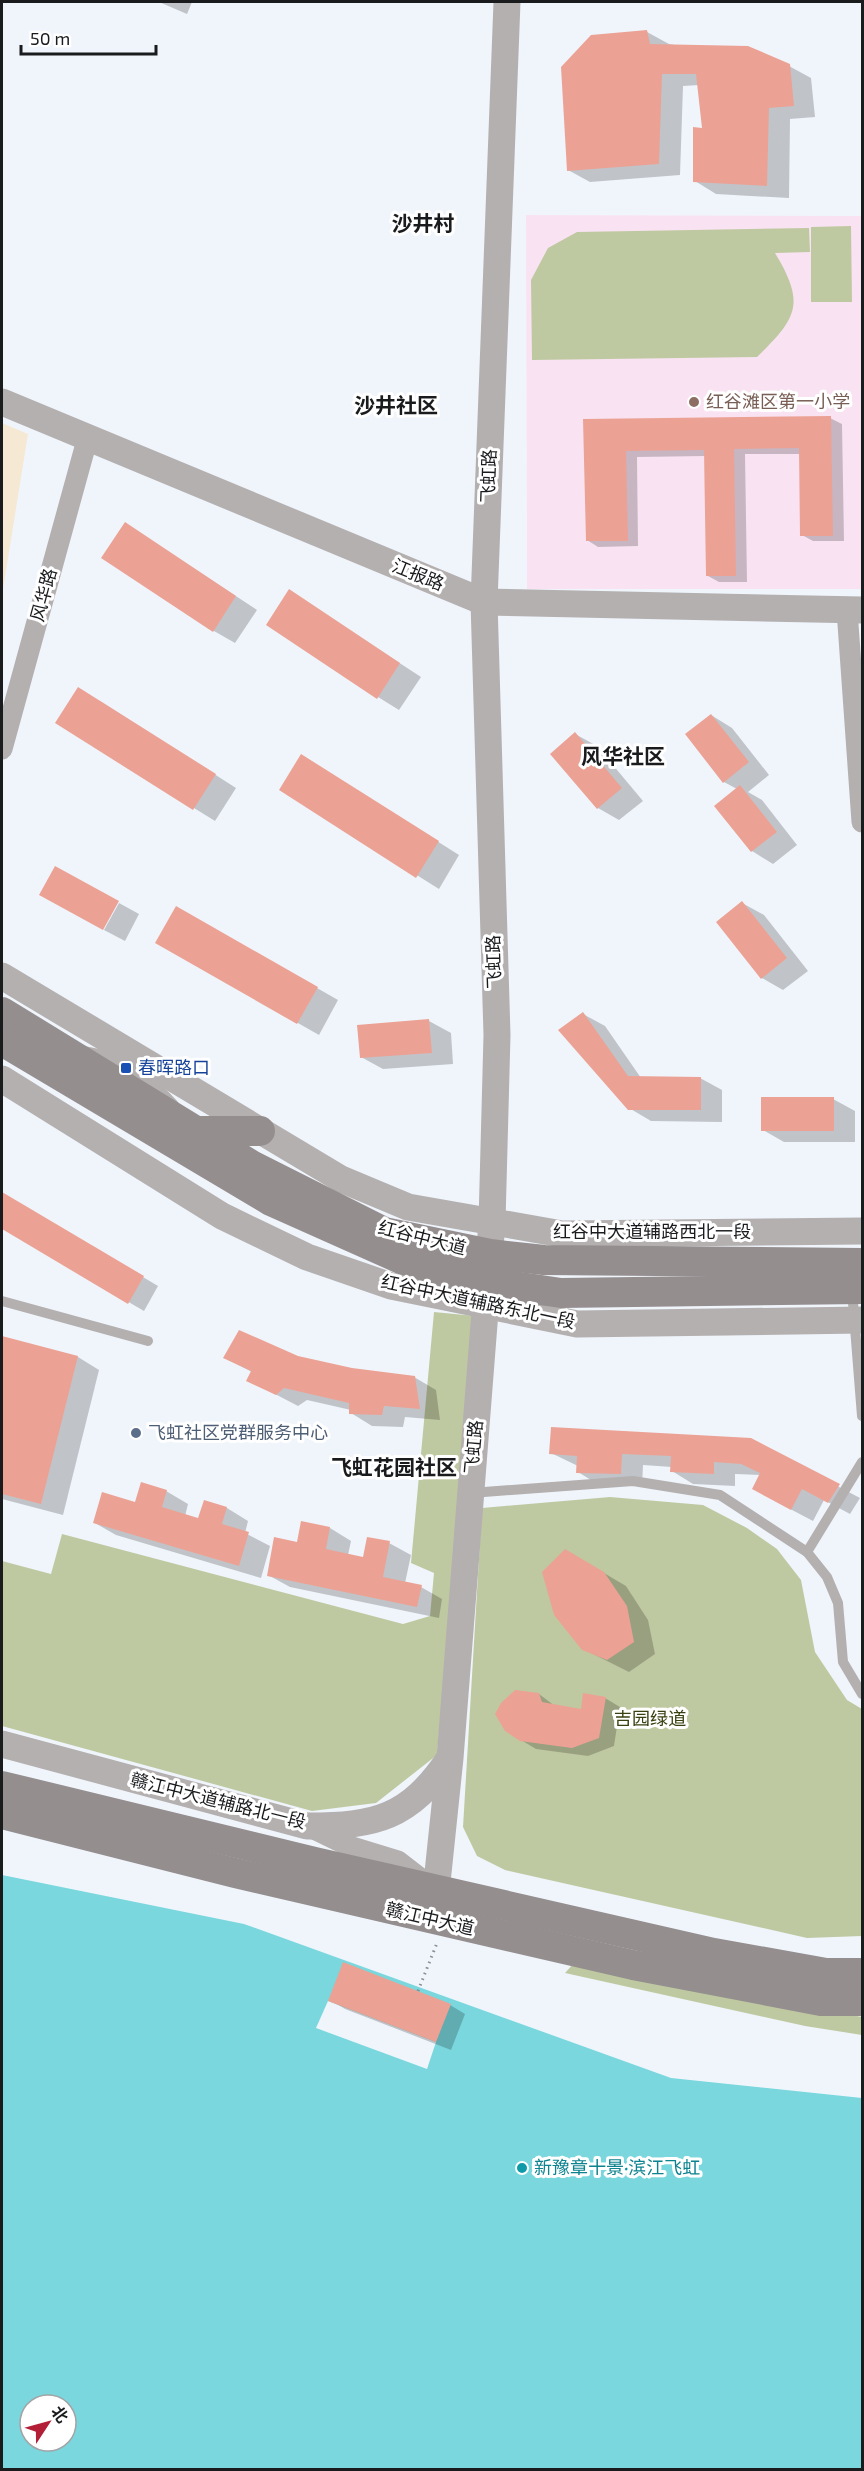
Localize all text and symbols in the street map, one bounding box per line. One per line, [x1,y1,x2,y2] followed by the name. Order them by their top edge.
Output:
[21,18,156,56] scale bar
[30,27,70,49] text: 50 m
[392,210,455,235] district label: 沙井村
[706,390,850,412] place label: 红谷滩区第一小学
[354,392,438,417] district label: 沙井社区
[687,395,701,409] marker: 红谷滩区第一小学
[476,449,500,503] street label: 飞虹路
[389,554,448,594] street label: 江报路
[25,566,61,624] street label: 风华路
[581,743,665,768] district label: 风华社区
[481,935,505,989] street label: 飞虹路
[138,1056,210,1078] place label: 春晖路口
[119,1061,133,1075] marker: 春晖路口
[376,1215,469,1259] street label: 红谷中大道
[553,1220,751,1242] street label: 红谷中大道辅路西北一段
[379,1270,577,1332] street label: 红谷中大道辅路东北一段
[460,1419,486,1475] street label: 飞虹路
[148,1421,328,1443] place label: 飞虹社区党群服务中心
[129,1426,143,1440] marker: 飞虹社区党群服务中心
[331,1454,457,1479] district label: 飞虹花园社区
[614,1707,686,1729] park label: 吉园绿道
[128,1768,308,1832] street label: 赣江中大道辅路北一段
[384,1897,477,1939] street label: 赣江中大道
[534,2156,700,2178] place label: 新豫章十景·滨江飞虹
[515,2161,529,2175] marker: 新豫章十景·滨江飞虹
[18,2393,78,2453] north arrow
[48,2402,73,2426] text: 北

